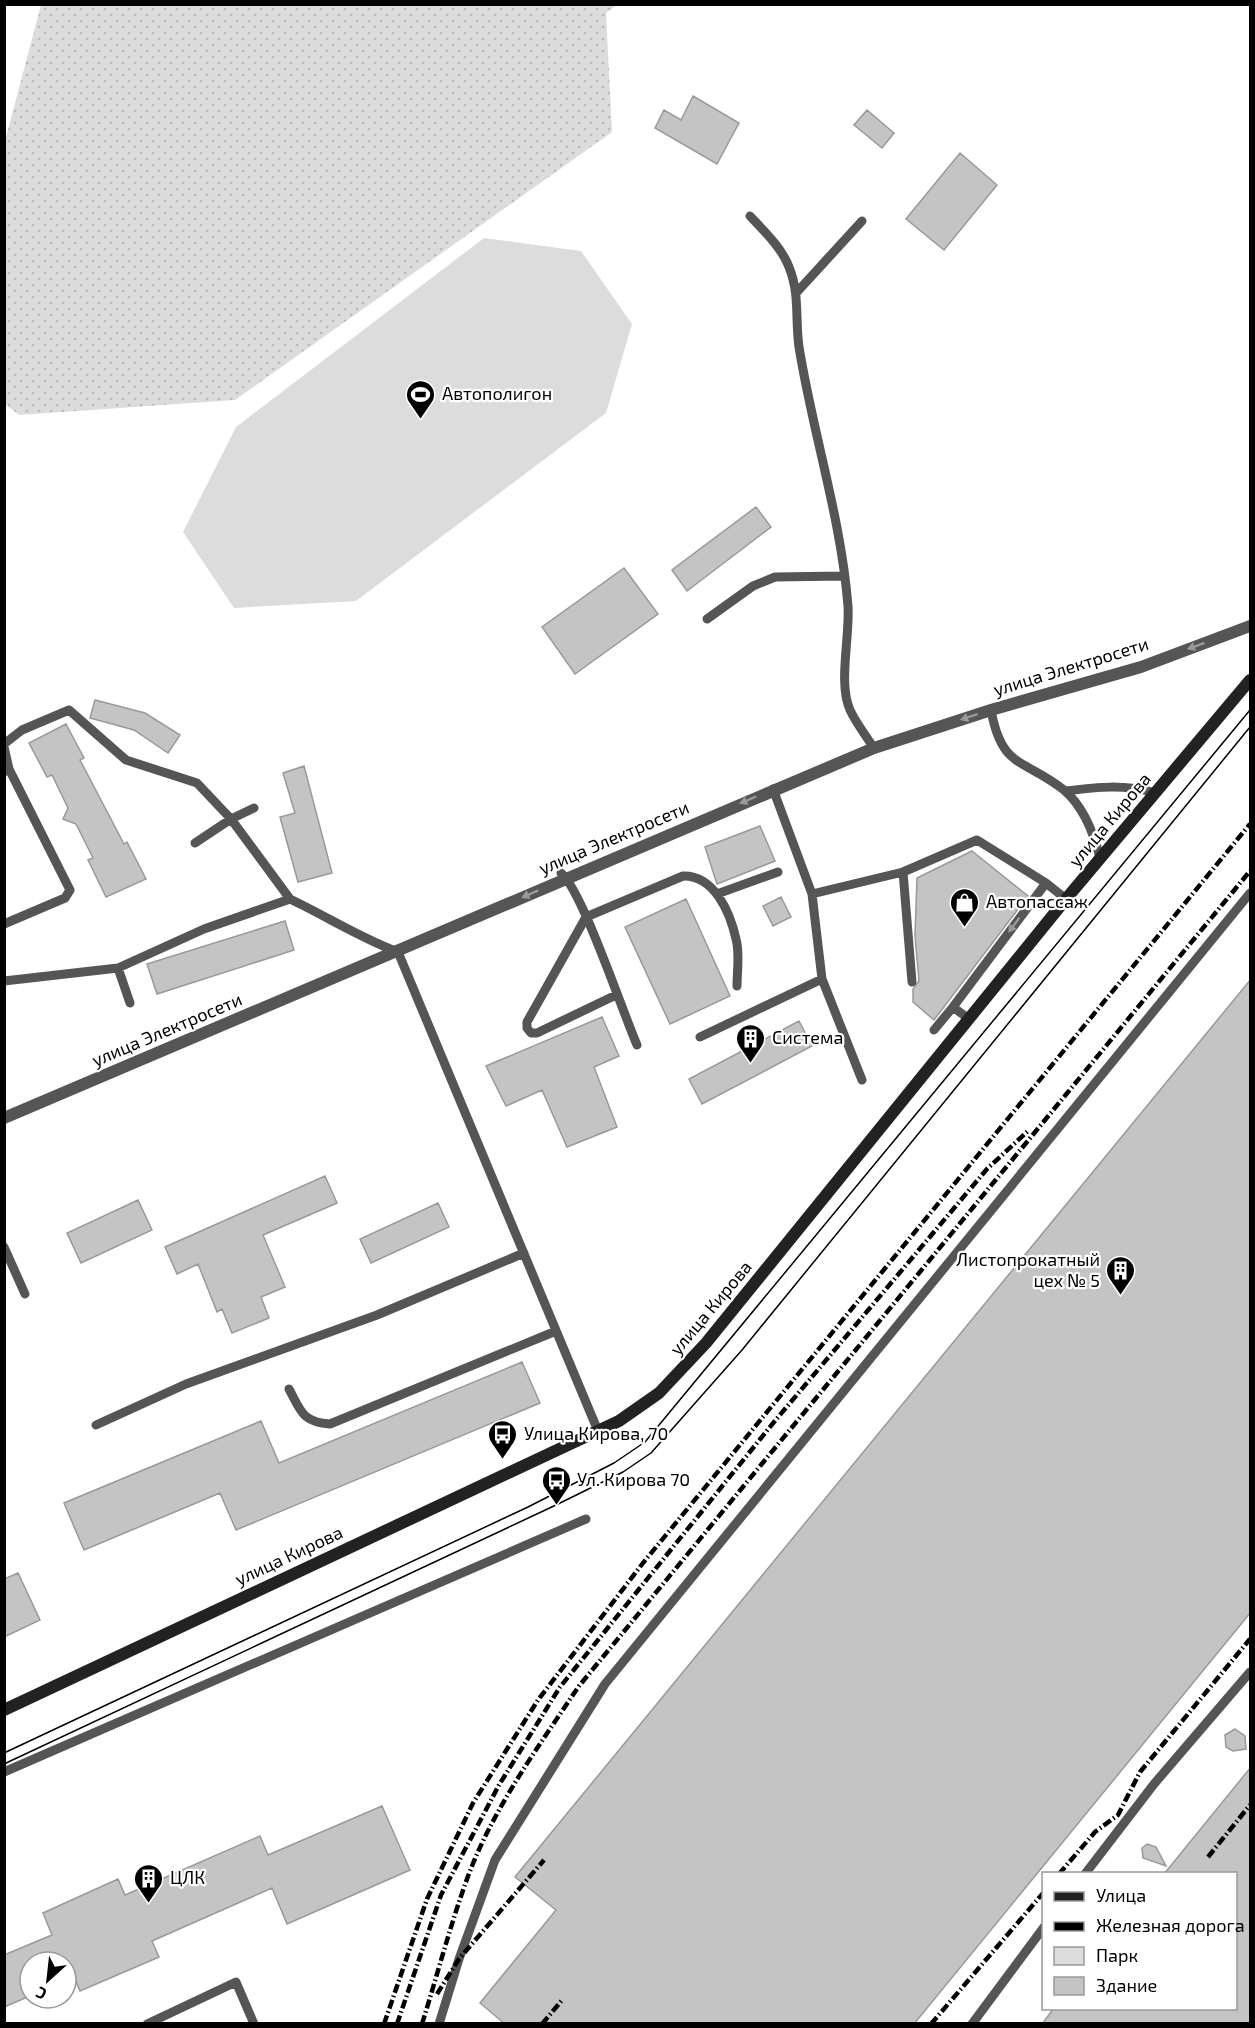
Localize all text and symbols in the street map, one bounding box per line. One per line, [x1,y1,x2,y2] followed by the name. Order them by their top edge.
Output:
[405,378,437,420] sports icon: Автополигон
[442,382,552,404] place label: Автополигон
[990,632,1151,700] street label: улица Электросети
[1186,642,1204,652] one-way arrow
[960,713,978,722] one-way arrow
[1063,768,1155,871] street label: улица Кирова
[535,795,692,879] street label: улица Электросети
[738,795,756,805] one-way arrow
[949,886,981,928] shop icon: Автопассаж
[521,890,539,899] one-way arrow
[986,890,1088,912] place label: Автопассаж
[1008,918,1020,933] one-way arrow
[88,987,245,1071] street label: улица Электросети
[735,1022,767,1064] building icon: Система
[772,1026,843,1048] place label: Система
[956,1248,1100,1291] place label: Листопрокатный цех № 5
[1105,1254,1137,1296] building icon: Листопрокатный цех № 5
[664,1256,756,1359] street label: улица Кирова
[487,1418,519,1460] bus stop icon: Улица Кирова, 70
[524,1422,668,1444] place label: Улица Кирова, 70
[540,1464,572,1506] bus stop icon: Ул. Кирова 70
[577,1468,690,1490] place label: Ул. Кирова 70
[231,1521,346,1590] street label: улица Кирова
[133,1862,165,1904] building icon: ЦЛК
[170,1866,205,1888] place label: ЦЛК
[1042,1872,1237,2010] legend
[1096,1884,1146,1906] text: Улица
[1096,1914,1245,1936] text: Железная дорога
[1096,1944,1138,1966] text: Парк
[18,1950,78,2010] north arrow
[1096,1974,1157,1996] text: Здание
[32,1983,49,2004] text: С

